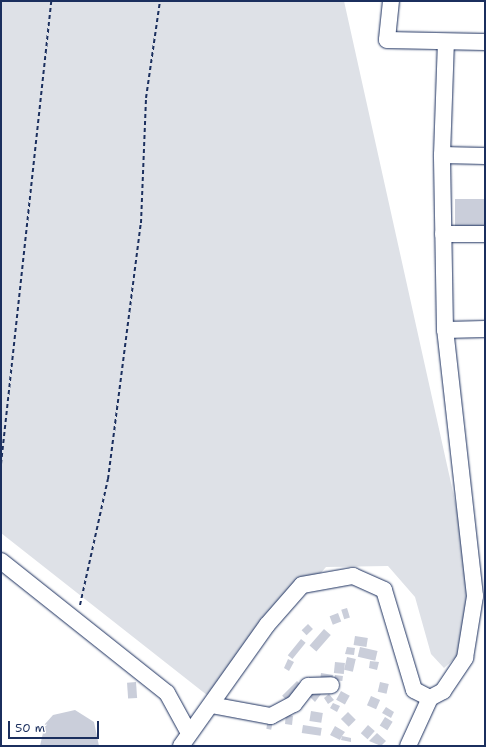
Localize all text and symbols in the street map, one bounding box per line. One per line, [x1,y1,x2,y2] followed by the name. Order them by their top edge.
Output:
[10,713,101,739] scale bar
[15,720,45,736] text: 50 m

